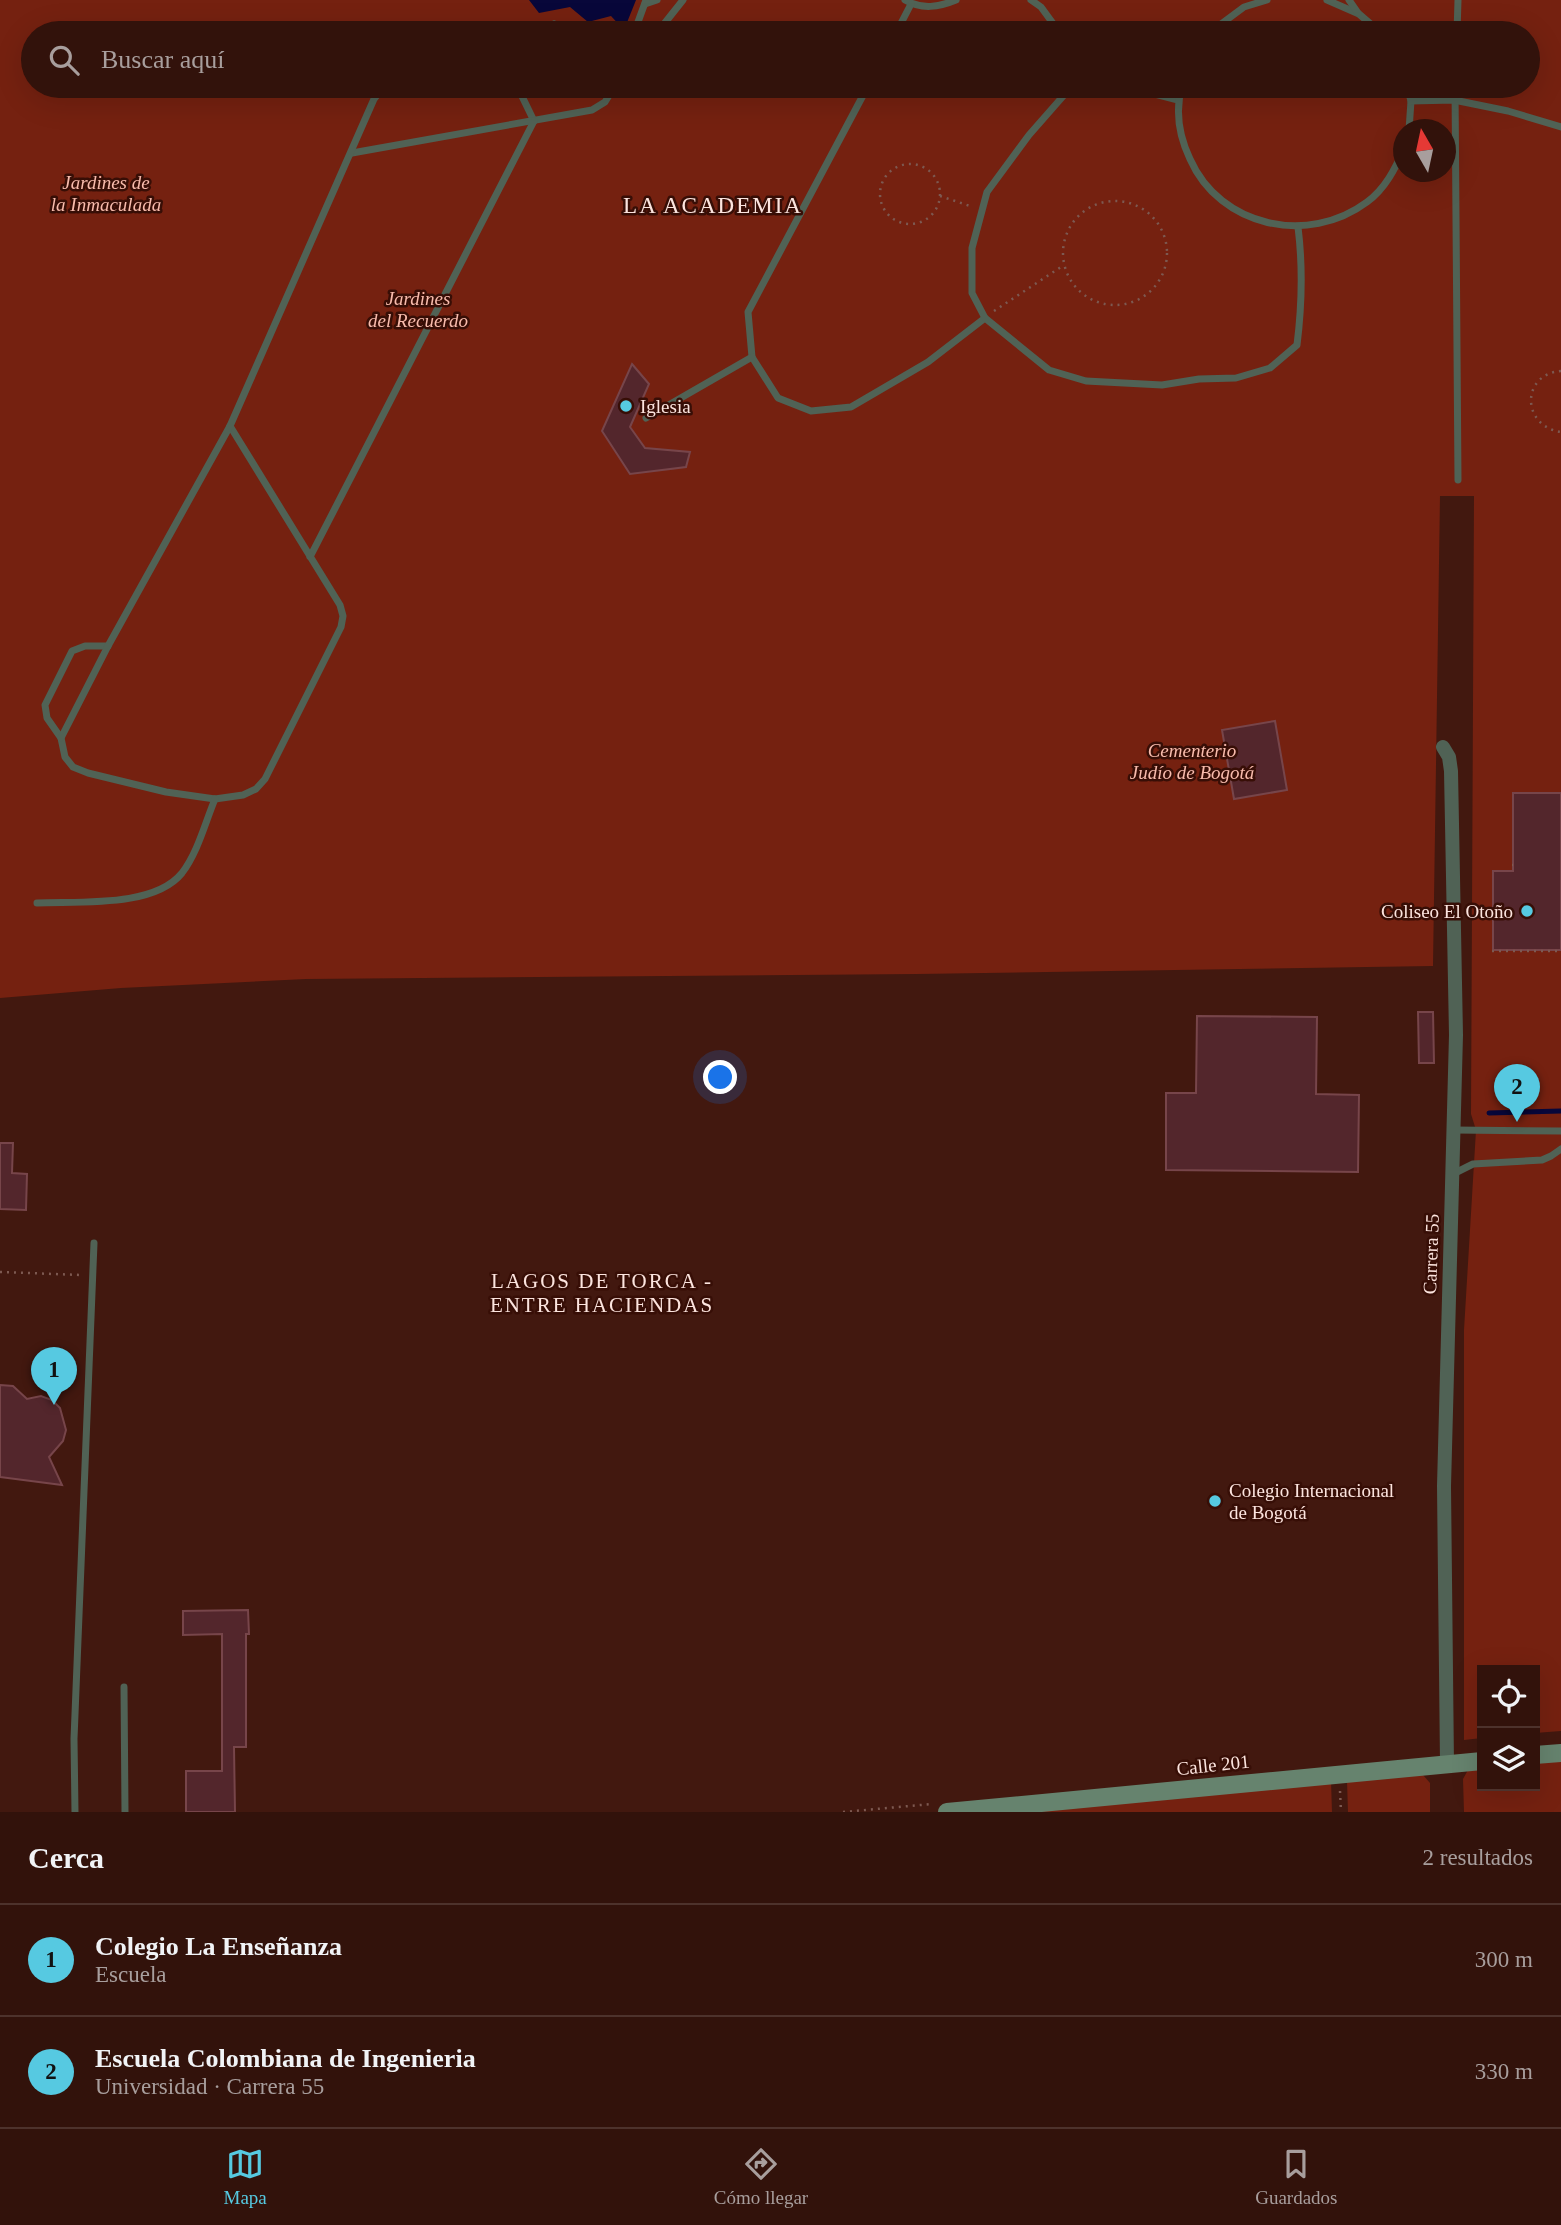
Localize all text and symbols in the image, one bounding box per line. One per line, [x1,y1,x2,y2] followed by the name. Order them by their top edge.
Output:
[21,21,1540,98] search box
[45,41,83,79] icon: search
[101,45,224,74] text: Buscar aquí
[1393,119,1456,182] north arrow
[51,172,161,215] park label: Jardines de la Inmaculada
[623,193,803,218] district label: LA ACADEMIA
[368,288,468,331] park label: Jardines del Recuerdo
[640,396,691,417] place label: Iglesia
[618,398,634,414] marker: Iglesia
[1130,740,1255,783] park label: Cementerio Judío de Bogotá
[1381,901,1513,922] place label: Coliseo El Otoño
[1519,903,1535,919] marker: Coliseo El Otoño
[703,1060,737,1094] your location
[1494,1064,1540,1122] pin: 2
[1419,1213,1443,1295] street label: Carrera 55
[490,1269,714,1317] district label: LAGOS DE TORCA - ENTRE HACIENDAS
[31,1347,77,1405] pin: 1
[1229,1480,1394,1523] place label: Colegio Internacional de Bogotá
[1207,1493,1223,1509] marker: Colegio Internacional de Bogotá
[1477,1665,1540,1791] map controls
[1477,1665,1540,1728] button: locate
[1477,1728,1540,1791] button: layers
[1175,1751,1251,1779] street label: Calle 201
[28,1841,104,1874] text: Cerca
[1422,1845,1533,1870] text: 2 resultados
[95,1932,342,1961] text: Colegio La Enseñanza
[45,1947,57,1972] text: 1
[1475,1947,1533,1972] text: 300 m
[95,1962,167,1987] text: Escuela
[95,2044,476,2073] text: Escuela Colombiana de Ingenieria
[45,2059,57,2084] text: 2
[1475,2059,1533,2084] text: 330 m
[95,2074,324,2099] text: Universidad · Carrera 55
[223,2145,267,2209] tab: Mapa
[714,2145,808,2209] tab: Cómo llegar
[1255,2145,1337,2209] tab: Guardados

